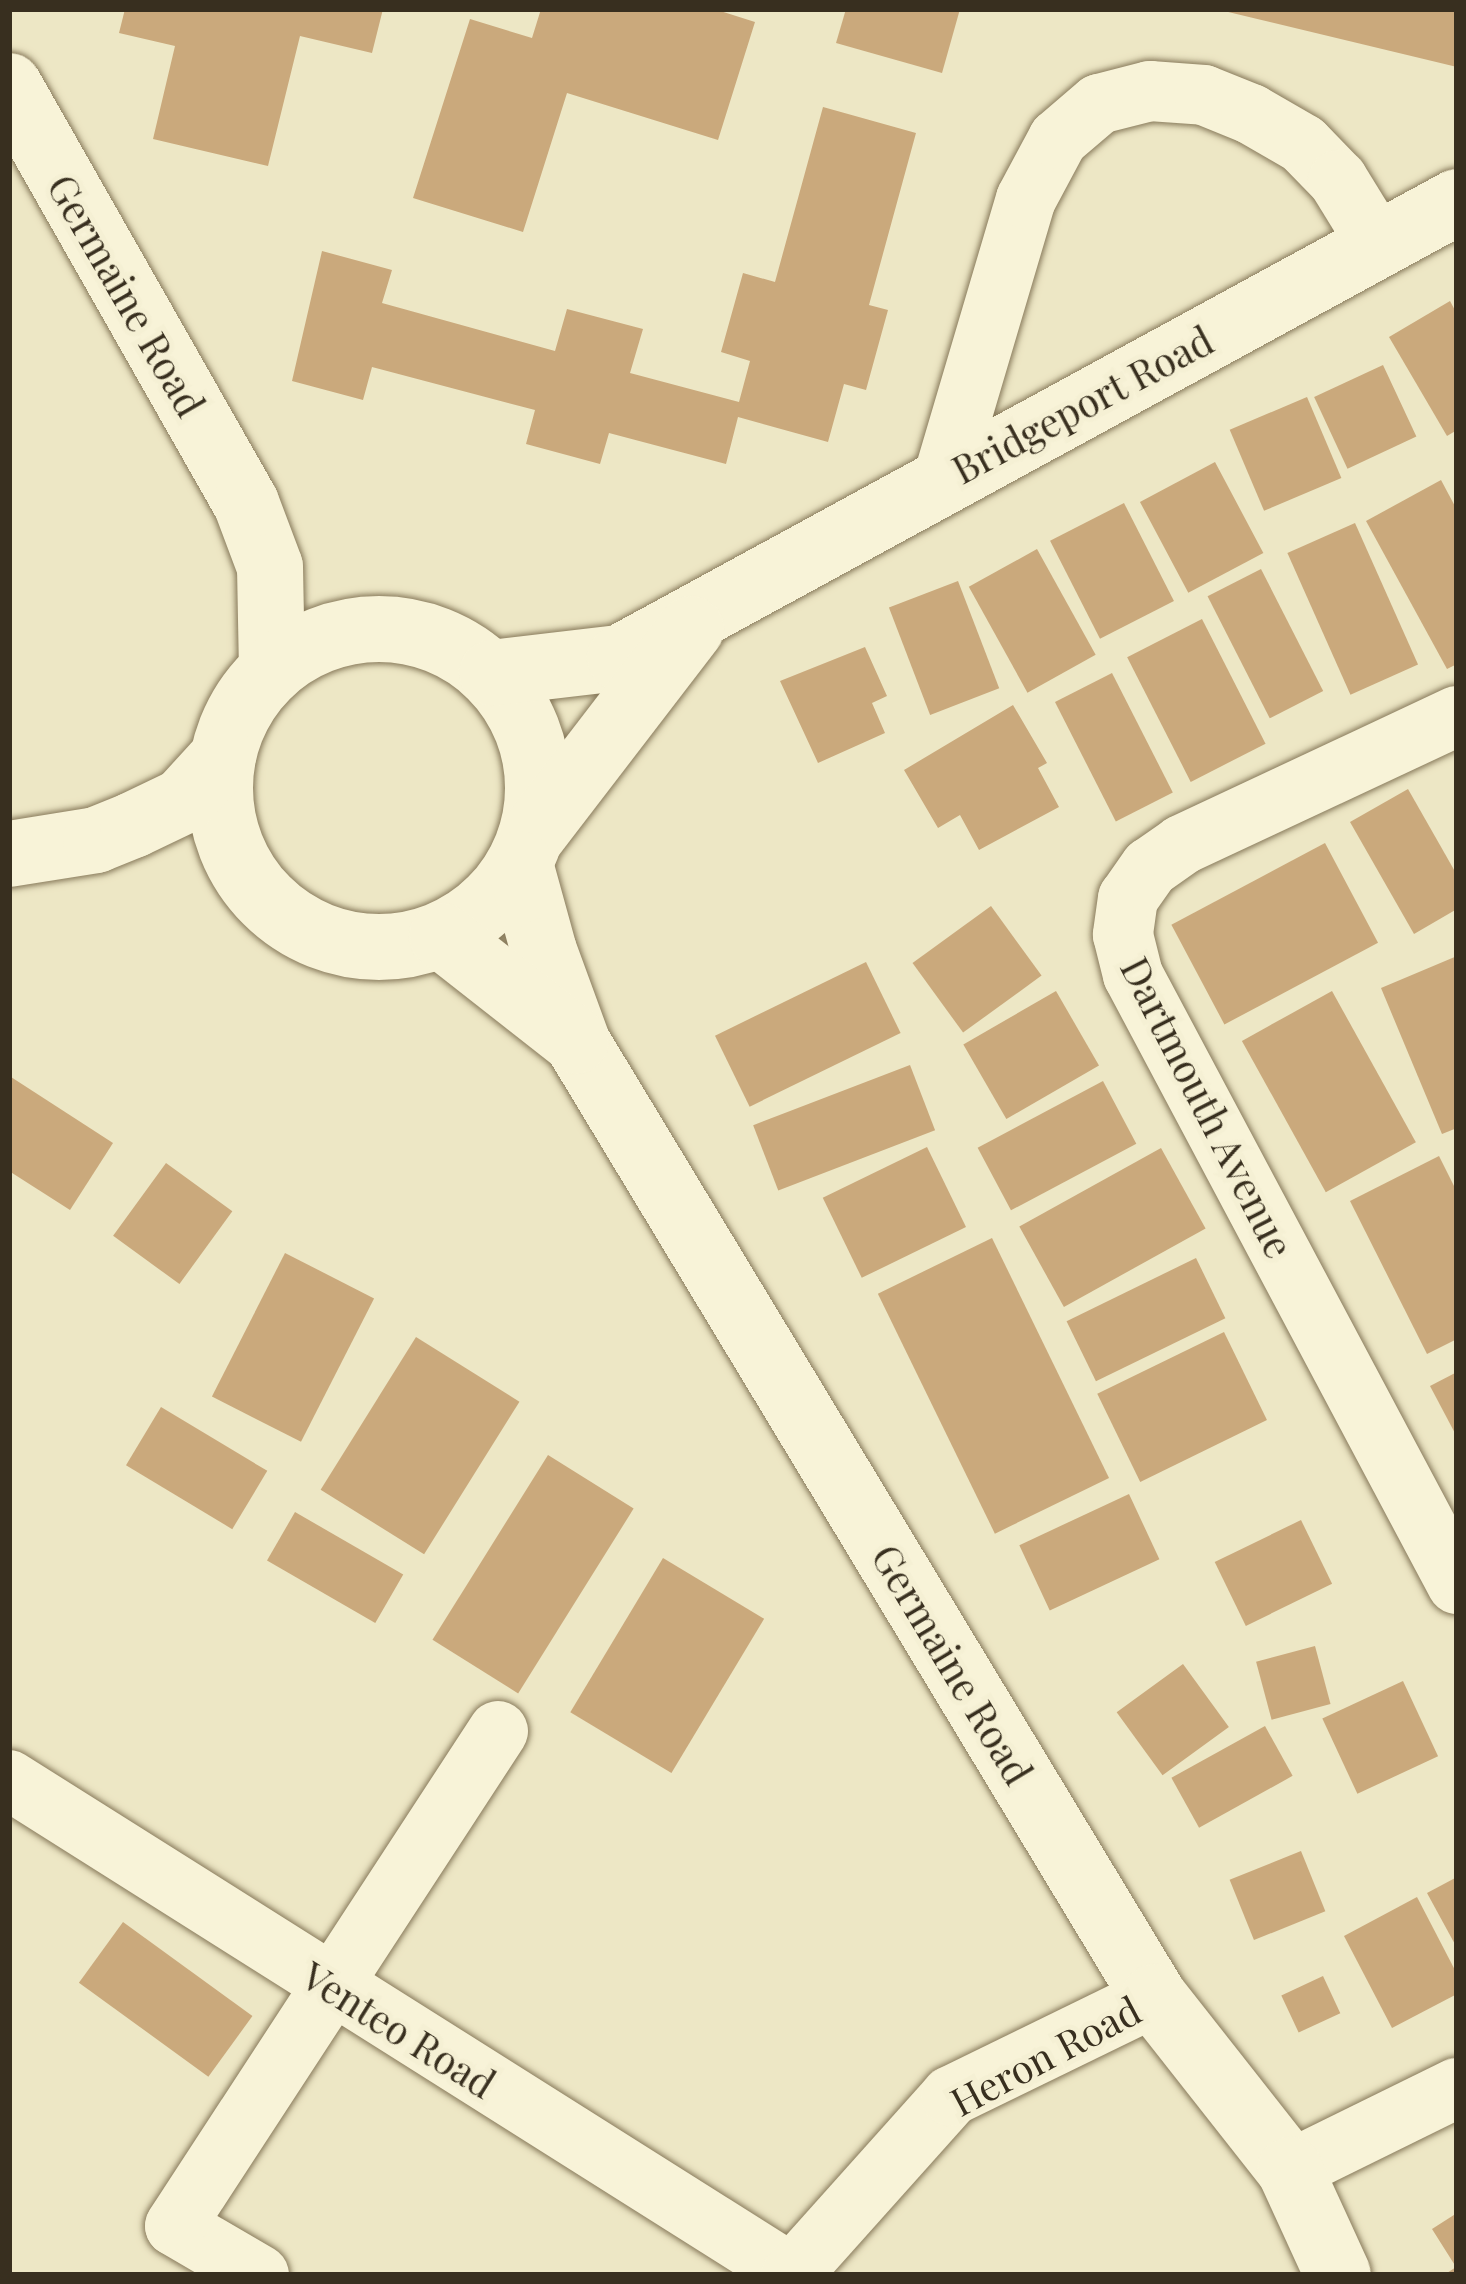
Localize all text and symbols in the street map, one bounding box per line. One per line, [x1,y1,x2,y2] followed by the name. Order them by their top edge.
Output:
[39,166,215,424] street label: Germaine Road
[943,315,1221,493] street label: Bridgeport Road
[1112,948,1304,1266] street label: Dartmouth Avenue
[863,1536,1043,1792] street label: Germaine Road
[294,1951,504,2107] street label: Venteo Road
[942,1985,1148,2125] street label: Heron Road

